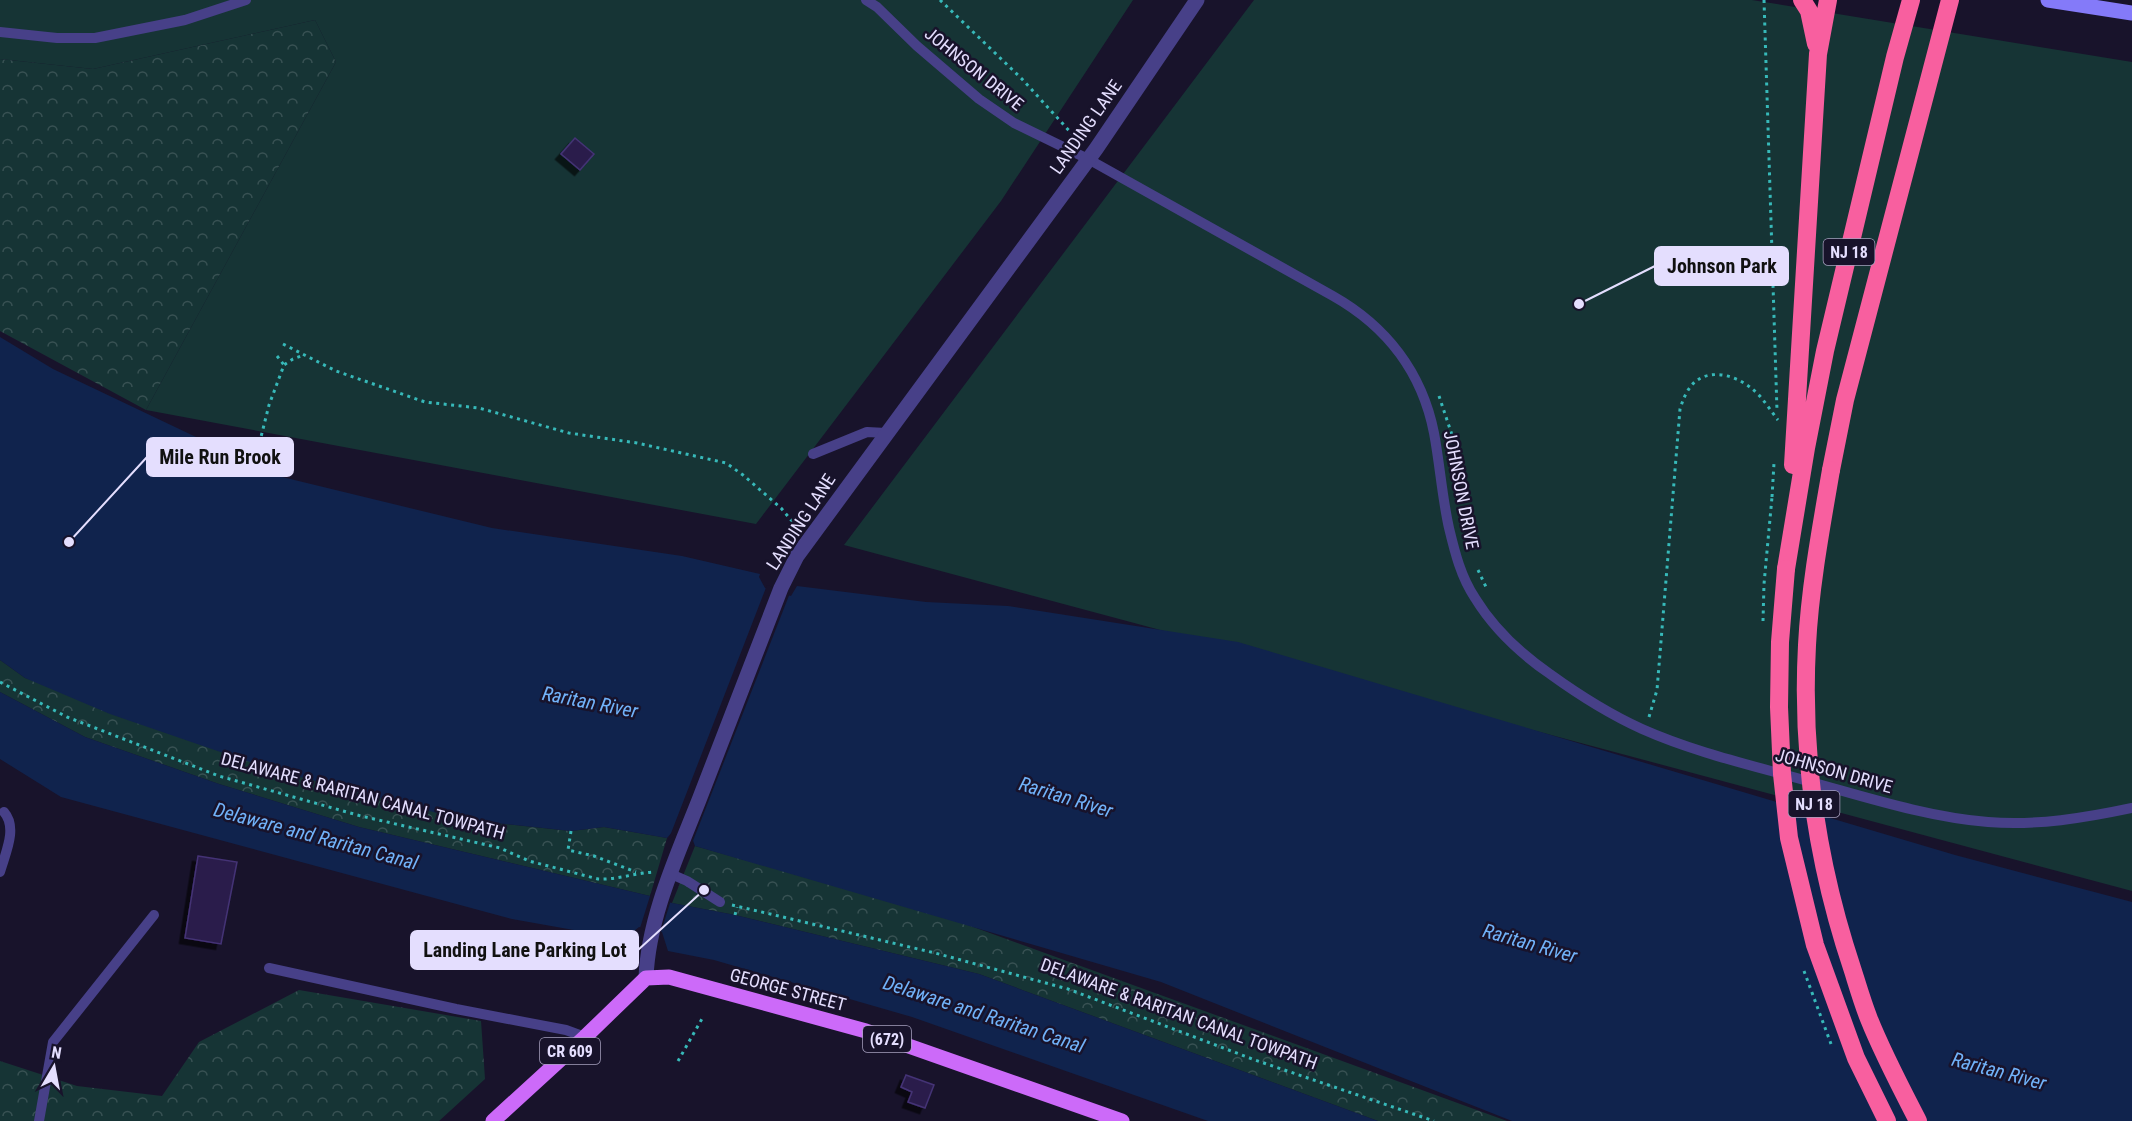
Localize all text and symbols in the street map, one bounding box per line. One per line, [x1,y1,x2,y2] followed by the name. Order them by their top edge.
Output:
[921,22,1028,115] street label: JOHNSON DRIVE
[1045,76,1126,178] street label: LANDING LANE
[1824,239,1874,265] road number: NJ 18
[1655,247,1788,285] callout: Johnson Park
[1667,254,1777,278] text: Johnson Park
[1440,429,1483,551] street label: JOHNSON DRIVE
[147,438,293,476] callout: Mile Run Brook
[159,445,281,469] text: Mile Run Brook
[762,470,839,574] street label: LANDING LANE
[540,681,641,723] water label: Raritan River
[1773,744,1895,797] street label: JOHNSON DRIVE
[219,747,507,844] street label: DELAWARE & RARITAN CANAL TOWPATH
[1016,771,1117,823] water label: Raritan River
[1788,791,1840,817] road number: NJ 18
[211,797,421,875] water label: Delaware and Raritan Canal
[1480,918,1581,968] water label: Raritan River
[411,931,638,969] callout: Landing Lane Parking Lot
[423,938,627,962] text: Landing Lane Parking Lot
[1038,954,1320,1073] street label: DELAWARE & RARITAN CANAL TOWPATH
[728,964,849,1015] street label: GEORGE STREET
[880,970,1088,1058] water label: Delaware and Raritan Canal
[863,1026,911,1052] road number: (672)
[24,1037,84,1097] north arrow
[540,1038,600,1064] road number: CR 609
[50,1043,63,1063] text: N
[1949,1047,2050,1095] water label: Raritan River

